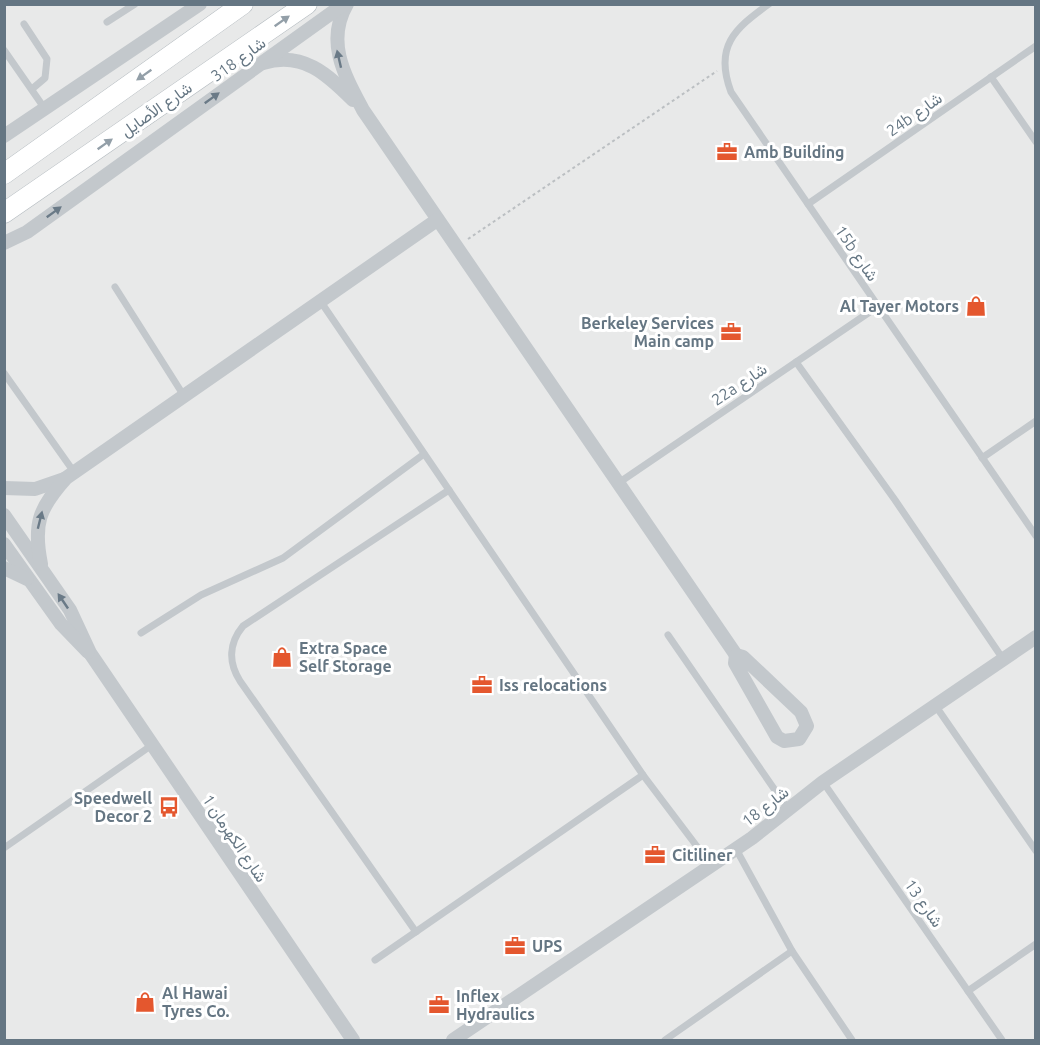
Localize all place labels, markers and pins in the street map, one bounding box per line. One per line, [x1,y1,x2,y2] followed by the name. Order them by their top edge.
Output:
[715,140,739,164] office icon: Amb Building
[744,143,845,161] place label: Amb Building
[964,294,988,318] shop icon: Al Tayer Motors
[840,297,959,315] place label: Al Tayer Motors
[581,314,714,350] place label: Berkeley Services Main camp
[719,320,743,344] office icon: Berkeley Services Main camp
[299,639,392,675] place label: Extra Space Self Storage
[270,645,294,669] shop icon: Extra Space Self Storage
[470,673,494,697] office icon: Iss relocations
[499,676,607,694] place label: Iss relocations
[74,789,152,825] place label: Speedwell Decor 2
[157,795,181,819] bus stop icon: Speedwell Decor 2
[643,843,667,867] office icon: Citiliner
[672,846,733,864] place label: Citiliner
[503,934,527,958] office icon: UPS
[532,937,562,955] place label: UPS
[162,984,229,1020] place label: Al Hawai Tyres Co.
[456,987,535,1023] place label: Inflex Hydraulics
[133,990,157,1014] shop icon: Al Hawai Tyres Co.
[427,993,451,1017] office icon: Inflex Hydraulics

